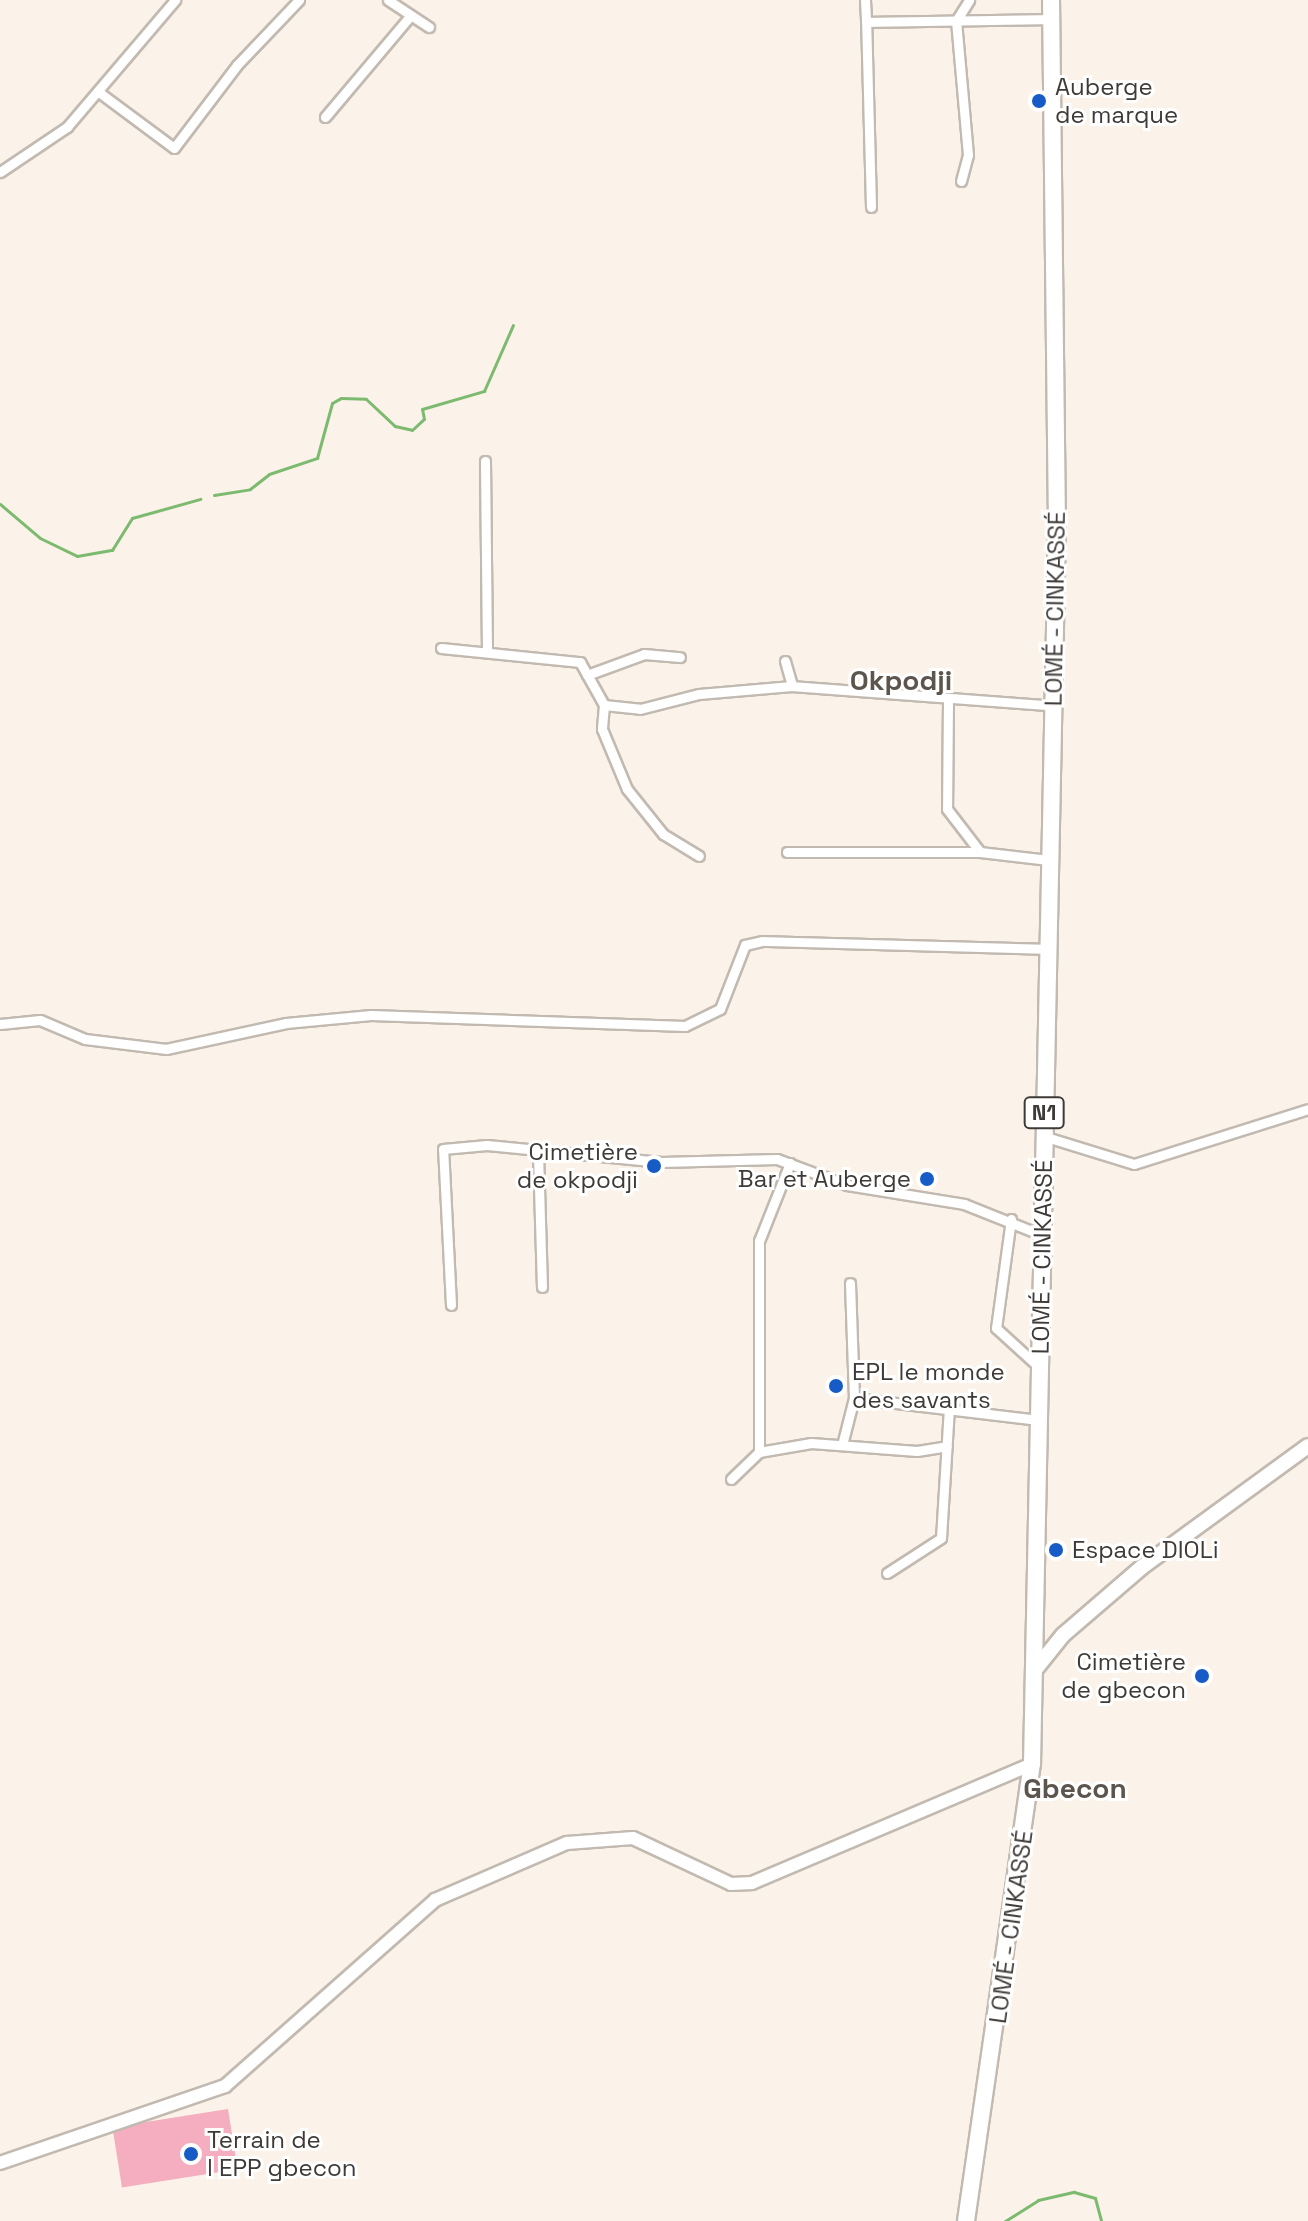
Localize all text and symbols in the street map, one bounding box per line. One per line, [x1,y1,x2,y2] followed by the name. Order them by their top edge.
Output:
[1055,73,1178,129] place label: Auberge de marque
[1030,92,1048,110] marker: Auberge de marque
[1039,511,1071,707] street label: LOMÉ - CINKASSÉ
[850,663,952,697] district label: Okpodji
[1022,1095,1066,1131] road number: N1
[517,1138,638,1194] place label: Cimetière de okpodji
[645,1157,663,1175] marker: Cimetière de okpodji
[1026,1159,1058,1355] street label: LOMÉ - CINKASSÉ
[737,1165,911,1193] place label: Bar et Auberge
[918,1170,936,1188] marker: Bar et Auberge
[852,1358,1005,1414] place label: EPL le monde des savants
[827,1377,845,1395] marker: EPL le monde des savants
[1072,1536,1219,1564] place label: Espace DIOLi
[1047,1541,1065,1559] marker: Espace DIOLi
[1061,1648,1186,1704] place label: Cimetière de gbecon
[1193,1667,1211,1685] marker: Cimetière de gbecon
[1023,1771,1127,1805] district label: Gbecon
[983,1828,1039,2026] street label: LOMÉ - CINKASSÉ
[207,2126,357,2182] place label: Terrain de l EPP gbecon
[182,2145,200,2163] marker: Terrain de l EPP gbecon

